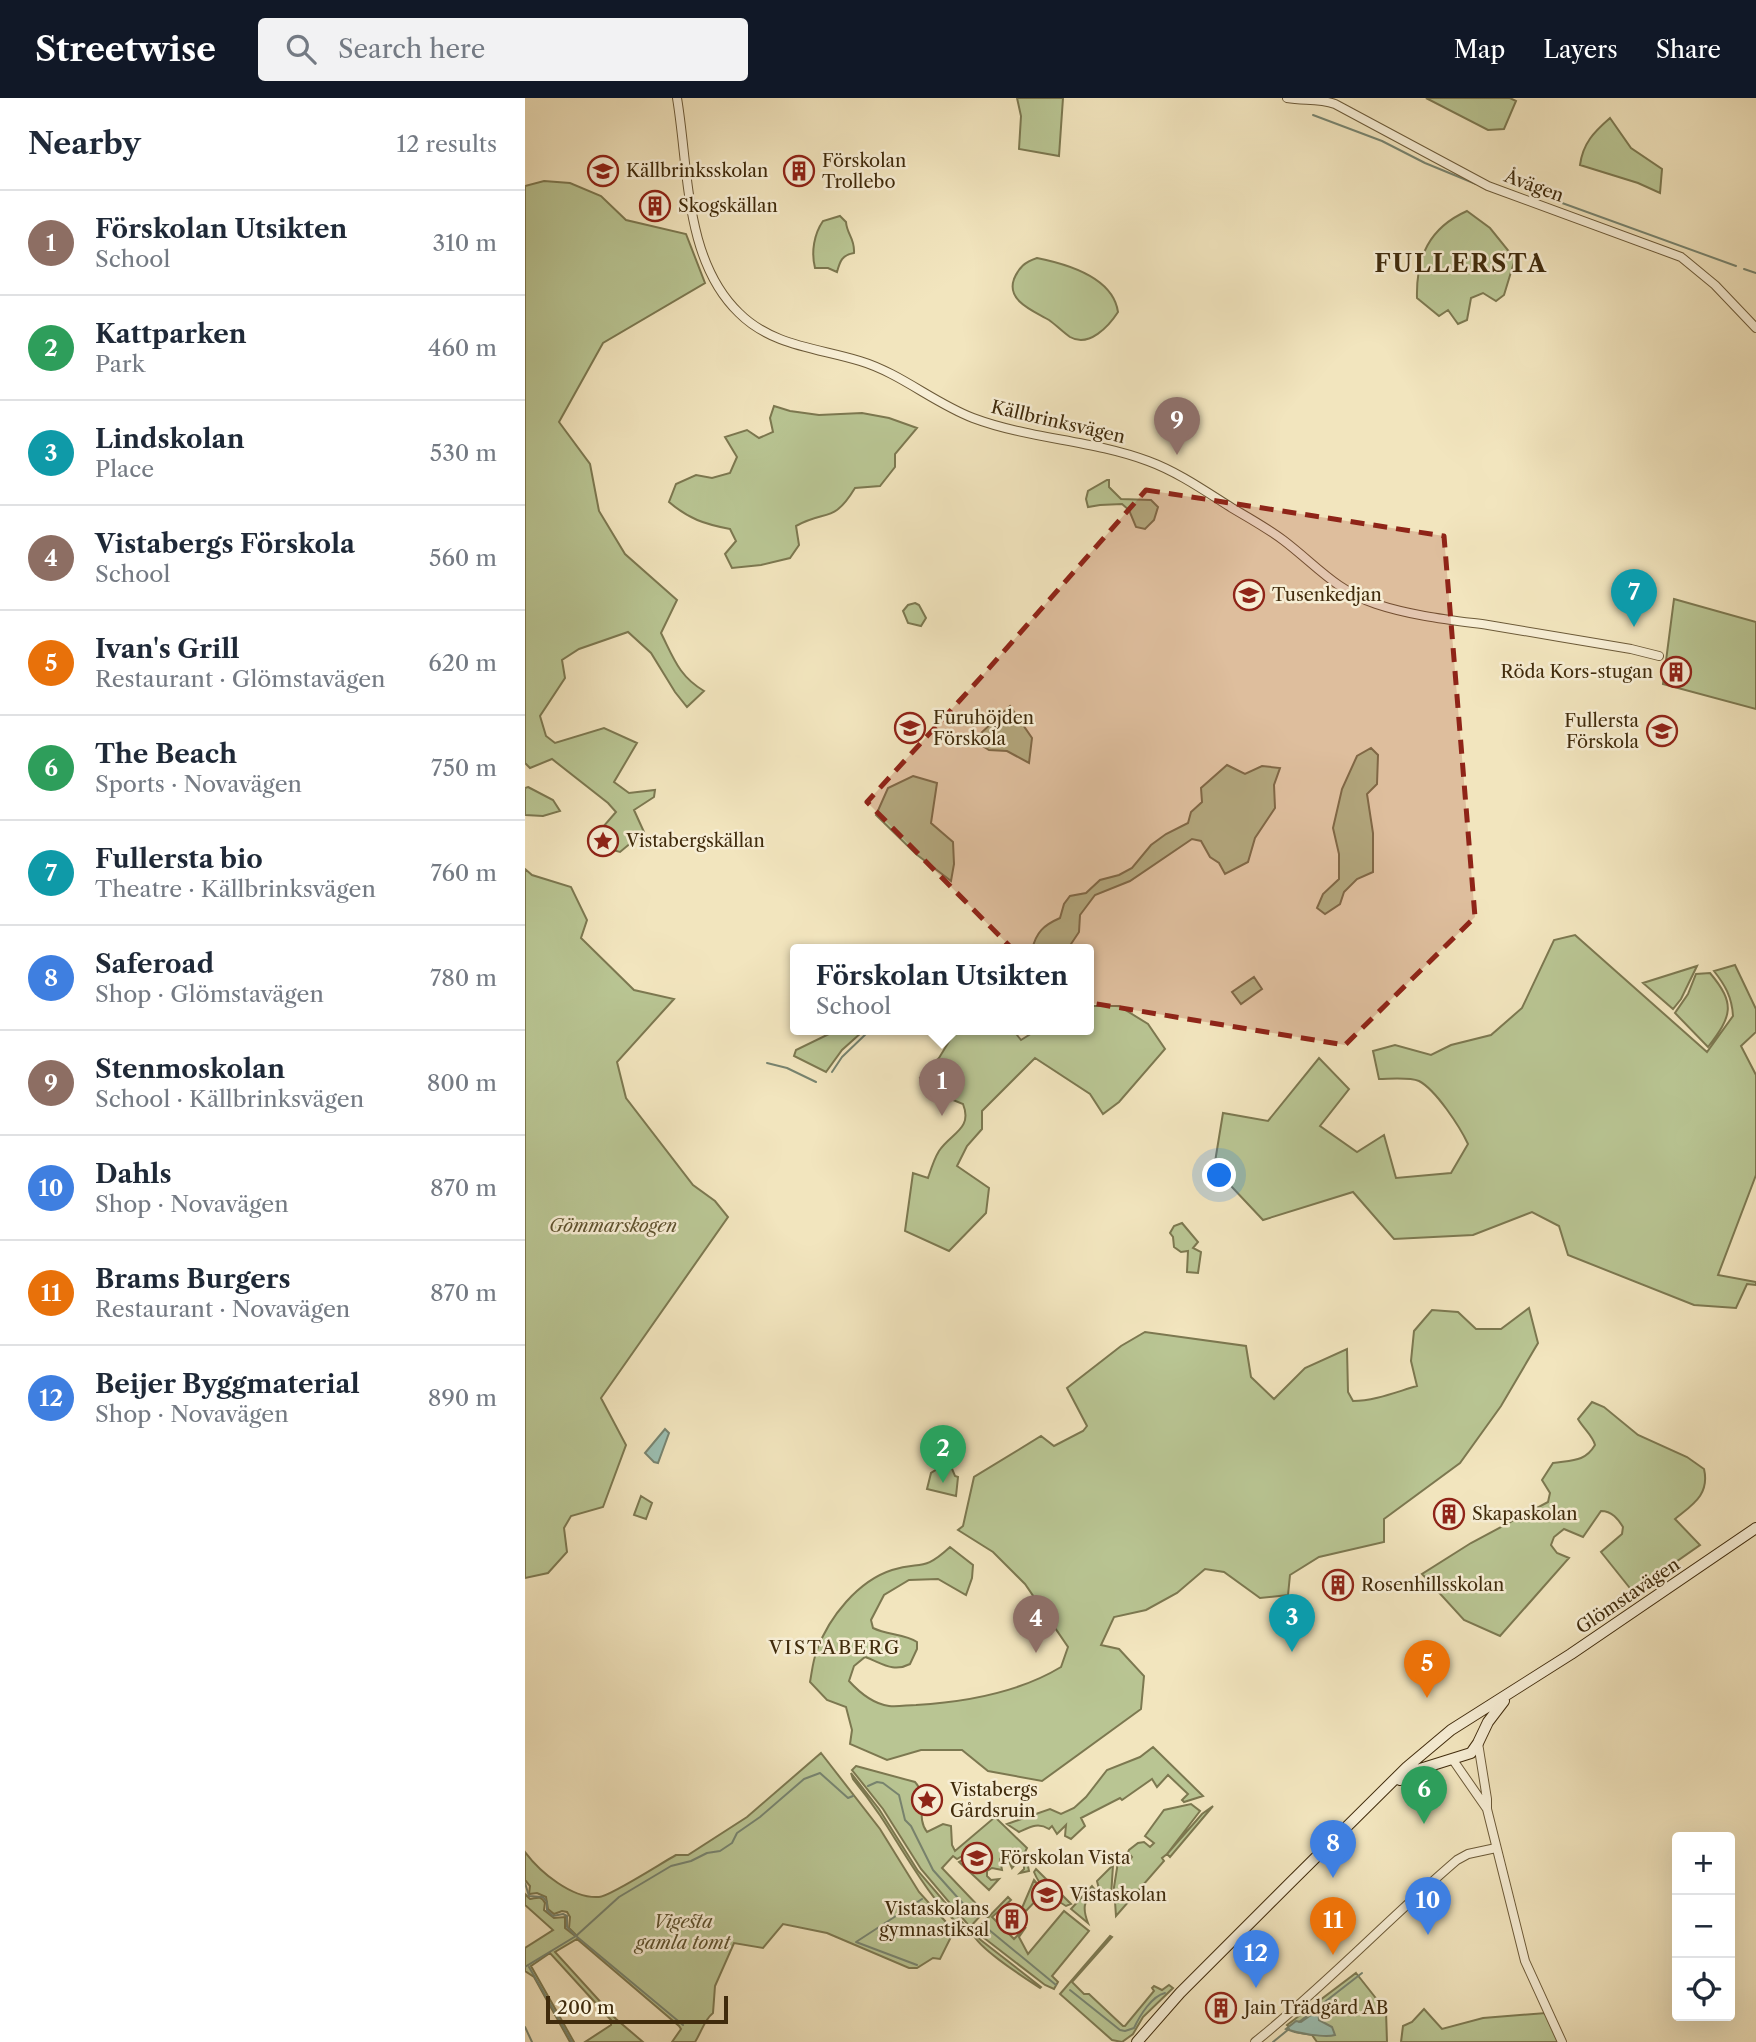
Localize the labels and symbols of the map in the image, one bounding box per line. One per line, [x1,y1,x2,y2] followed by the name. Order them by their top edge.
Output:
[822,150,906,193] place label: Förskolan Trollebo
[586,154,620,188] school or university icon: Källbrinksskolan
[782,154,816,188] building icon: Förskolan Trollebo
[626,160,768,182] place label: Källbrinksskolan
[1500,164,1567,207] street label: Åvägen
[638,189,672,223] building icon: Skogskällan
[678,195,778,217] place label: Skogskällan
[1374,249,1548,278] district label: FULLERSTA
[989,396,1127,448] street label: Källbrinksvägen
[1154,397,1200,455] pin: 9
[1611,569,1657,627] pin: 7
[1232,578,1266,612] school or university icon: Tusenkedjan
[1272,584,1382,606] place label: Tusenkedjan
[1659,655,1693,689] building icon: Röda Kors-stugan
[1500,661,1653,683] place label: Röda Kors-stugan
[933,707,1034,750] place label: Furuhöjden Förskola
[1564,710,1640,753] place label: Fullersta Förskola
[893,711,927,745] school or university icon: Furuhöjden Förskola
[1645,714,1679,748] school or university icon: Fullersta Förskola
[586,824,620,858] place icon: Vistabergskällan
[625,830,765,852] place label: Vistabergskällan
[919,1058,965,1116] pin: 1
[1202,1158,1236,1192] your location
[549,1215,677,1237] park label: Gömmarskogen
[920,1425,966,1483] pin: 2
[1432,1497,1466,1531] building icon: Skapaskolan
[1472,1503,1578,1525] place label: Skapaskolan
[1572,1553,1684,1639] street label: Glömstavägen
[1321,1568,1355,1602] building icon: Rosenhillsskolan
[1361,1574,1504,1596] place label: Rosenhillsskolan
[1269,1594,1315,1652] pin: 3
[1013,1595,1059,1653] pin: 4
[768,1636,901,1659] district label: VISTABERG
[1404,1640,1450,1698] pin: 5
[1401,1766,1447,1824] pin: 6
[949,1779,1038,1822] place label: Vistabergs Gårdsruin
[910,1783,944,1817] place icon: Vistabergs Gårdsruin
[1310,1820,1356,1878] pin: 8
[960,1841,994,1875] school or university icon: Förskolan Vista
[1000,1847,1131,1869] place label: Förskolan Vista
[1405,1877,1451,1935] pin: 10
[1030,1878,1064,1912] school or university icon: Vistaskolan
[1069,1884,1167,1906] place label: Vistaskolan
[1310,1897,1356,1955] pin: 11
[879,1898,989,1941] place label: Vistaskolans gymnastiksal
[995,1902,1029,1936] building icon: Vistaskolans gymnastiksal
[634,1911,732,1954] park label: Vigesta gamla tomt
[1233,1930,1279,1988] pin: 12
[1204,1991,1238,2025] building icon: Jain Trädgård AB
[546,1993,728,2025] scale bar
[1241,1997,1388,2019] place label: Jain Trädgård AB

